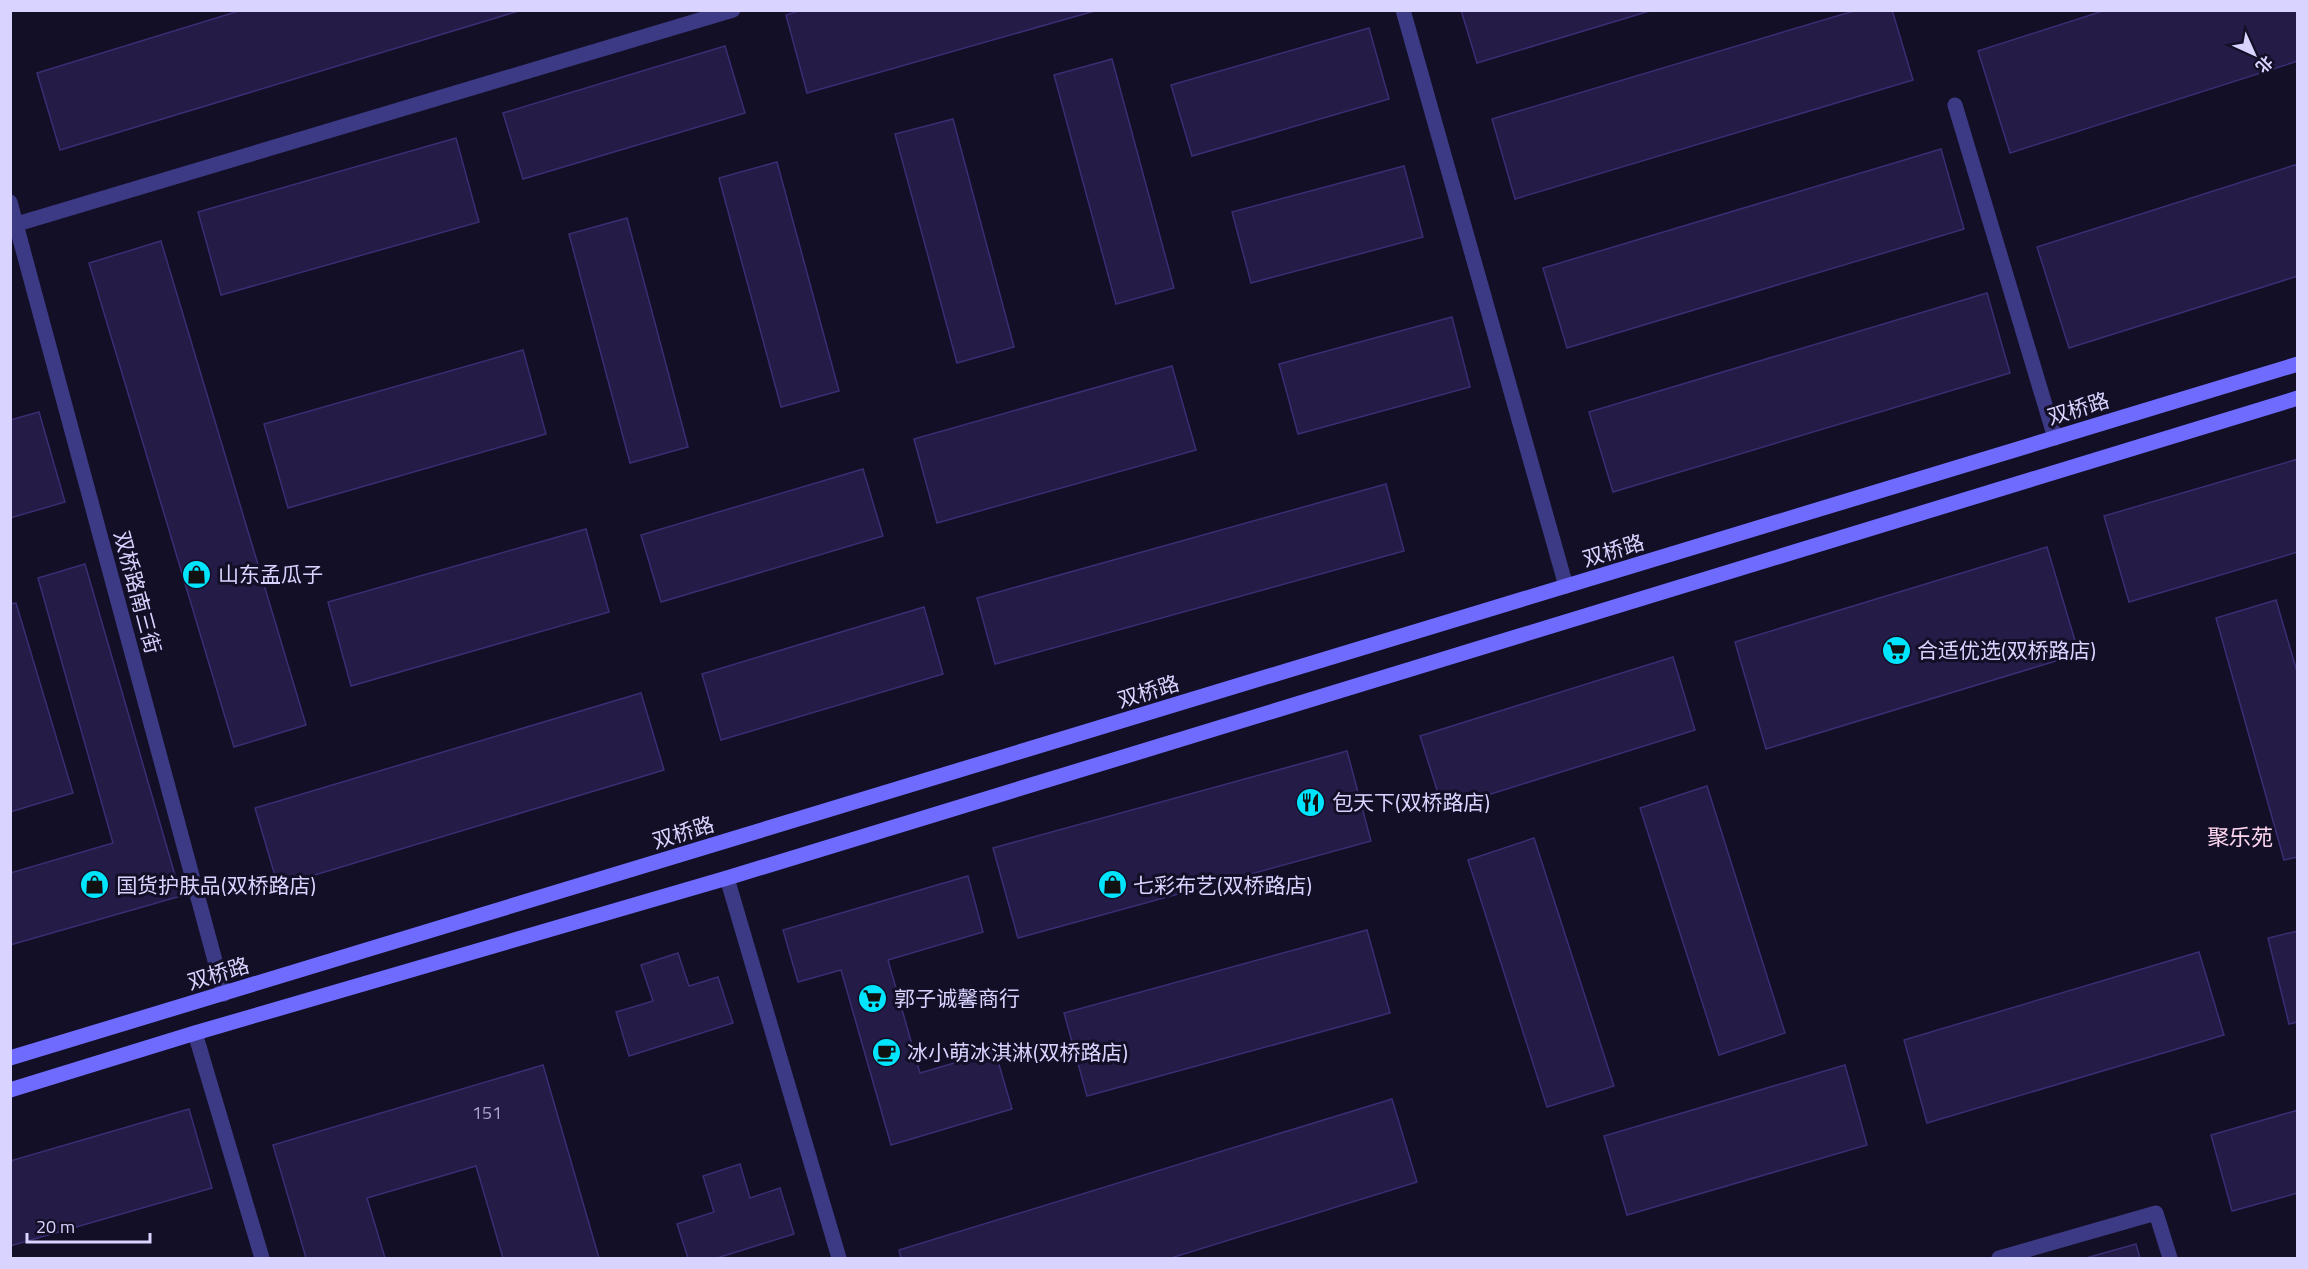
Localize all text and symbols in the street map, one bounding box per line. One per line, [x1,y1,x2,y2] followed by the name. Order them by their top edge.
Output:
[2224,24,2284,84] north arrow
[2250,50,2279,79] text: 北
[2043,383,2113,433] street label: 双桥路
[1578,525,1648,575] street label: 双桥路
[106,527,170,657] street label: 双桥路南三街
[181,558,213,590] shop icon: 山东孟瓜子
[218,558,323,590] place label: 山东孟瓜子
[1880,634,1912,666] supermarket icon: 合适优选(双桥路店)
[1917,634,2096,666] place label: 合适优选(双桥路店)
[1113,666,1183,716] street label: 双桥路
[1295,786,1327,818] restaurant icon: 包天下(双桥路店)
[1332,786,1490,818] place label: 包天下(双桥路店)
[648,807,718,857] street label: 双桥路
[2207,820,2273,854] district label: 聚乐苑
[79,869,111,901] shop icon: 国货护肤品(双桥路店)
[116,869,316,901] place label: 国货护肤品(双桥路店)
[1096,869,1128,901] shop icon: 七彩布艺(双桥路店)
[1133,869,1312,901] place label: 七彩布艺(双桥路店)
[183,948,253,998] street label: 双桥路
[857,982,889,1014] supermarket icon: 郭子诚馨商行
[894,982,1020,1014] place label: 郭子诚馨商行
[870,1036,902,1068] cafe icon: 冰小萌冰淇淋(双桥路店)
[907,1036,1128,1068] place label: 冰小萌冰淇淋(双桥路店)
[472,1099,502,1126] house number: 151
[27,1206,150,1244] scale bar
[36,1213,75,1240] text: 20 m

